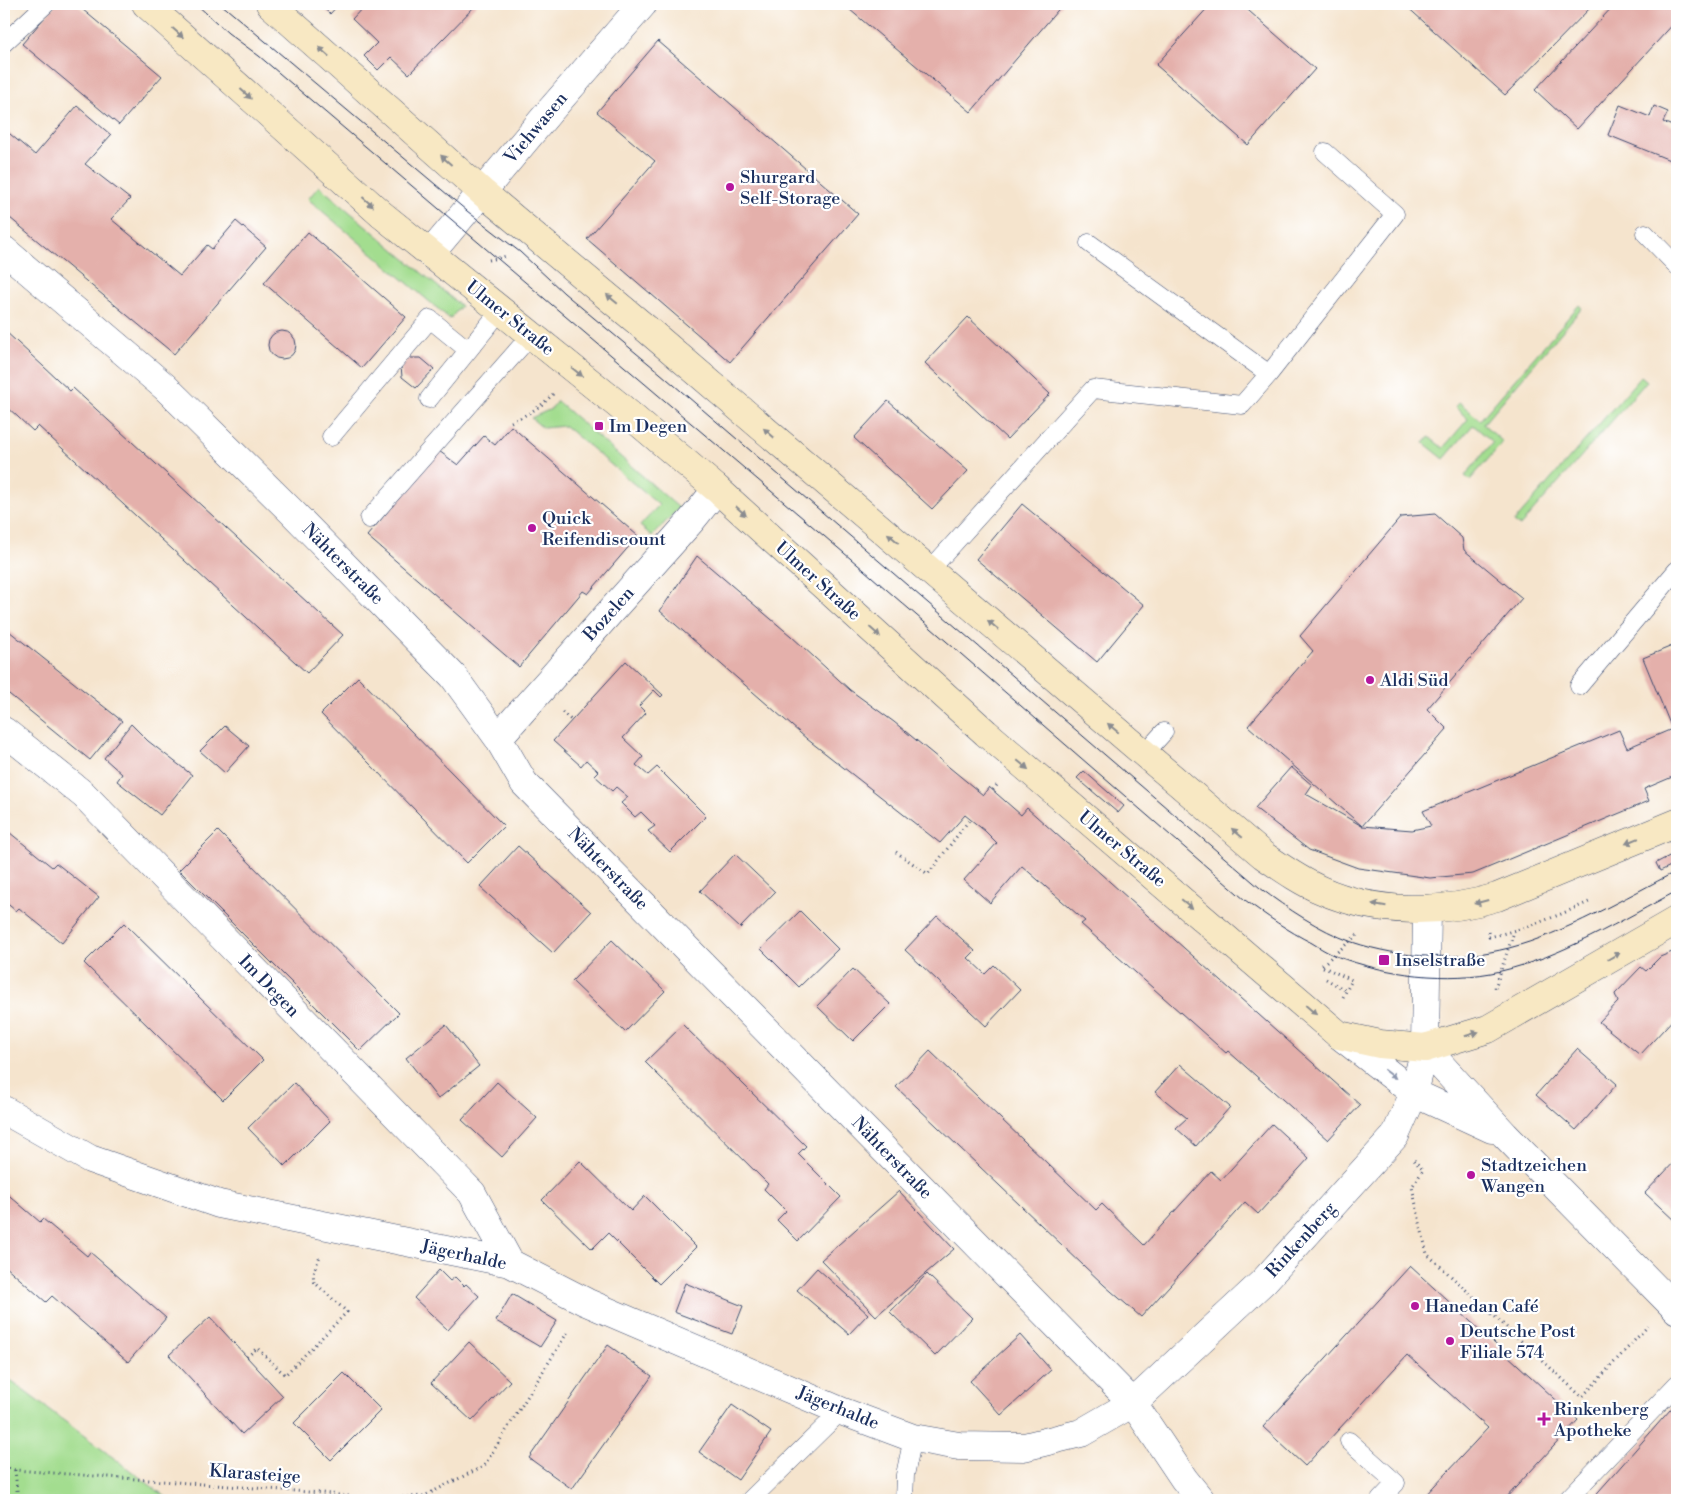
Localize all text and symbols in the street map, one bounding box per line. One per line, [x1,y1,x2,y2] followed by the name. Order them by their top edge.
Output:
[171,27,184,38] one-way arrow
[318,46,330,58] one-way arrow
[499,87,573,169] street label: Viehwasen
[240,88,252,100] one-way arrow
[439,154,452,165] one-way arrow
[740,166,840,210] place label: Shurgard Self-Storage
[724,181,736,193] marker: Shurgard Self-Storage
[361,196,373,208] one-way arrow
[461,275,559,361] street label: Ulmer Straße
[606,294,619,305] one-way arrow
[570,366,583,377] one-way arrow
[609,415,688,438] place label: Im Degen
[593,420,605,432] marker: Im Degen
[764,427,776,439] one-way arrow
[735,505,747,517] one-way arrow
[542,507,667,551] place label: Quick Reifendiscount
[297,518,389,610] street label: Nähterstraße
[526,522,538,534] marker: Quick Reifendiscount
[886,533,899,544] one-way arrow
[770,536,866,626] street label: Ulmer Straße
[578,582,640,647] street label: Bozelen
[987,620,999,631] one-way arrow
[868,626,881,637] one-way arrow
[1379,669,1449,692] place label: Aldi Süd
[1364,674,1376,686] marker: Aldi Süd
[1106,722,1119,733] one-way arrow
[1017,759,1029,771] one-way arrow
[1073,806,1171,892] street label: Ulmer Straße
[563,823,653,915] street label: Nähterstraße
[1230,827,1243,838] one-way arrow
[1625,838,1639,846] one-way arrow
[1474,898,1489,906] one-way arrow
[1180,899,1193,910] one-way arrow
[1371,901,1387,909] one-way arrow
[1395,949,1485,972] place label: Inselstraße
[234,950,305,1022] street label: Im Degen
[1608,952,1621,961] one-way arrow
[1377,953,1391,967] marker: Inselstraße
[1304,1004,1317,1015] one-way arrow
[1464,1030,1479,1038] one-way arrow
[1383,1069,1396,1080] one-way arrow
[847,1112,937,1204] street label: Nähterstraße
[1480,1154,1587,1198] place label: Stadtzeichen Wangen
[1465,1169,1477,1181] marker: Stadtzeichen Wangen
[1261,1197,1342,1283] street label: Rinkenberg
[418,1235,509,1275] street label: Jägerhalde
[1425,1295,1539,1318] place label: Hanedan Café
[1409,1300,1421,1312] marker: Hanedan Café
[1460,1320,1576,1364] place label: Deutsche Post Filiale 574
[1444,1335,1456,1347] marker: Deutsche Post Filiale 574
[792,1381,883,1435] street label: Jägerhalde
[1553,1398,1649,1442] place label: Rinkenberg Apotheke
[1538,1413,1550,1425] marker: Rinkenberg Apotheke
[208,1459,302,1489] street label: Klarasteige

